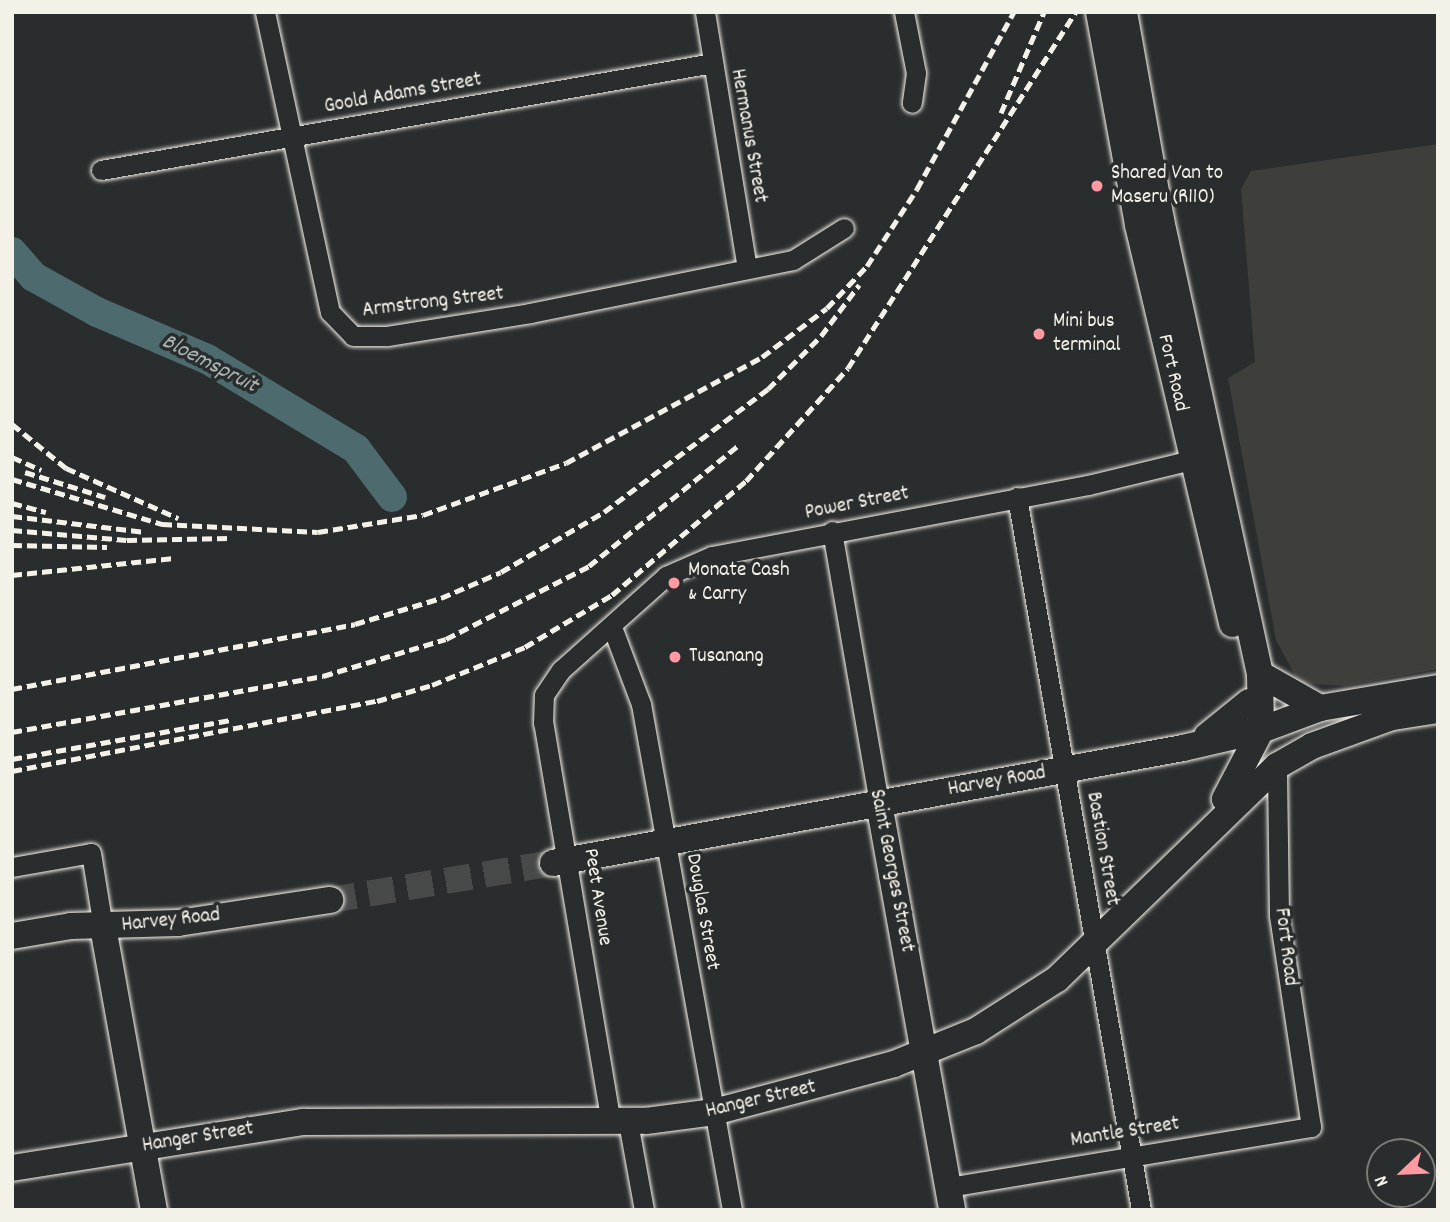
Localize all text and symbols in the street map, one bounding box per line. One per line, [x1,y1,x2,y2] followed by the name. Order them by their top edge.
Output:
[724,67,772,205] street label: Hermanus Street
[322,68,484,120] street label: Goold Adams Street
[1111,161,1223,211] place label: Shared Van to Maseru (R110)
[1089,178,1105,194] marker: Shared Van to Maseru (R110)
[361,282,505,324] street label: Armstrong Street
[1053,309,1121,359] place label: Mini bus terminal
[1031,326,1047,342] marker: Mini bus terminal
[156,329,262,401] water label: Bloemspruit
[1151,332,1193,414] street label: Fort Road
[803,482,911,526] street label: Power Street
[688,558,790,608] place label: Monate Cash & Carry
[666,575,682,591] marker: Monate Cash & Carry
[689,644,764,670] place label: Tusanang
[667,649,683,665] marker: Tusanang
[946,761,1048,803] street label: Harvey Road
[863,787,919,955] street label: Saint Georges Street
[1080,790,1124,908] street label: Bastion Street
[577,847,617,947] street label: Peet Avenue
[679,852,725,972] street label: Douglas Street
[120,903,222,939] street label: Harvey Road
[1268,907,1302,987] street label: Fort Road
[703,1075,819,1125] street label: Hanger Street
[1069,1112,1181,1154] street label: Mantle Street
[141,1117,255,1159] street label: Hanger Street
[1366,1138,1436,1208] north arrow
[1369,1171,1397,1190] text: N

